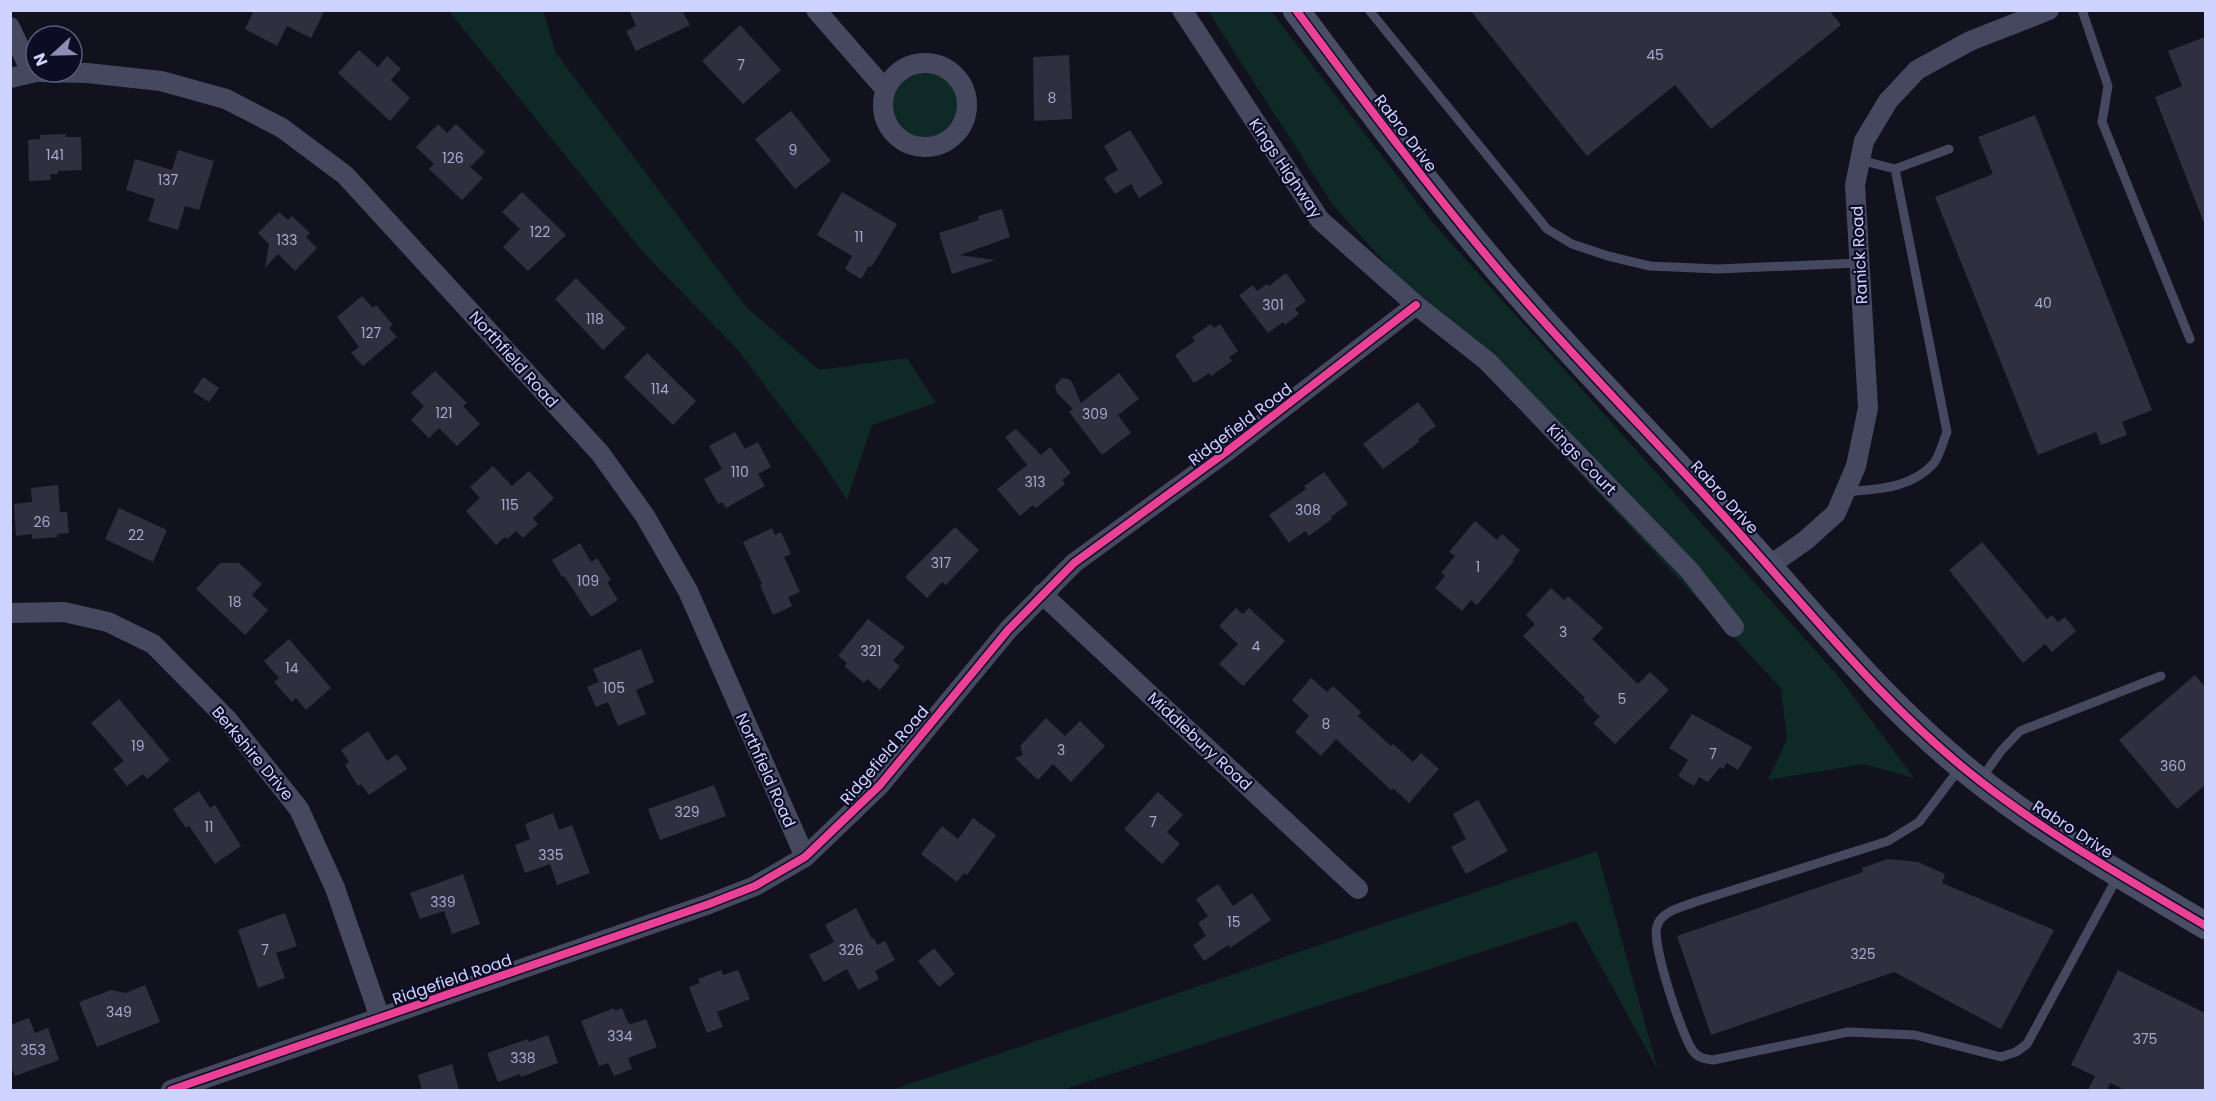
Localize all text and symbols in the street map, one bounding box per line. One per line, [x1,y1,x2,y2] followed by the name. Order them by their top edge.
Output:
[24,24,84,84] north arrow
[1646,45,1664,65] house number: 45
[28,50,53,69] text: N
[737,55,745,75] house number: 7
[1048,88,1057,108] house number: 8
[1369,90,1443,177] street label: Rabro Drive
[1244,114,1328,223] street label: Kings Highway
[789,140,797,160] house number: 9
[46,145,64,165] house number: 141
[442,148,464,168] house number: 126
[158,170,179,190] house number: 137
[1845,205,1874,305] street label: Ranick Road
[530,222,550,242] house number: 122
[855,227,863,247] house number: 11
[277,230,297,250] house number: 133
[2034,293,2052,313] house number: 40
[1262,295,1284,315] house number: 301
[464,306,563,413] street label: Northfield Road
[586,309,604,329] house number: 118
[361,323,381,343] house number: 127
[1183,378,1297,471] street label: Ridgefield Road
[651,379,669,399] house number: 114
[435,403,453,423] house number: 121
[1082,404,1108,424] house number: 309
[1541,418,1622,500] street label: Kings Court
[1685,455,1764,539] street label: Rabro Drive
[731,462,749,482] house number: 110
[1025,472,1045,492] house number: 313
[501,495,519,515] house number: 115
[1295,500,1321,520] house number: 308
[34,512,51,532] house number: 26
[128,525,144,545] house number: 22
[931,553,952,573] house number: 317
[1476,557,1480,577] house number: 1
[577,571,599,591] house number: 109
[228,592,242,612] house number: 18
[1559,622,1567,642] house number: 3
[1252,636,1261,656] house number: 4
[861,641,881,661] house number: 321
[285,658,299,678] house number: 14
[603,678,625,698] house number: 105
[1142,687,1257,796] street label: Middlebury Road
[1618,689,1626,709] house number: 5
[206,701,299,805] street label: Berkshire Drive
[835,701,934,810] street label: Ridgefield Road
[730,709,801,831] street label: Northfield Road
[1322,714,1331,734] house number: 8
[131,736,145,756] house number: 19
[1057,740,1065,760] house number: 3
[1709,744,1717,764] house number: 7
[2160,756,2186,776] house number: 360
[2028,795,2118,864] street label: Rabro Drive
[674,802,700,822] house number: 329
[1149,812,1157,832] house number: 7
[205,817,213,837] house number: 11
[538,845,564,865] house number: 335
[430,892,456,912] house number: 339
[1227,912,1241,932] house number: 15
[261,940,269,960] house number: 7
[838,940,864,960] house number: 326
[1850,944,1876,964] house number: 325
[389,948,515,1011] street label: Ridgefield Road
[106,1002,132,1022] house number: 349
[607,1026,633,1046] house number: 334
[2133,1029,2157,1049] house number: 375
[20,1040,46,1060] house number: 353
[510,1048,536,1068] house number: 338

